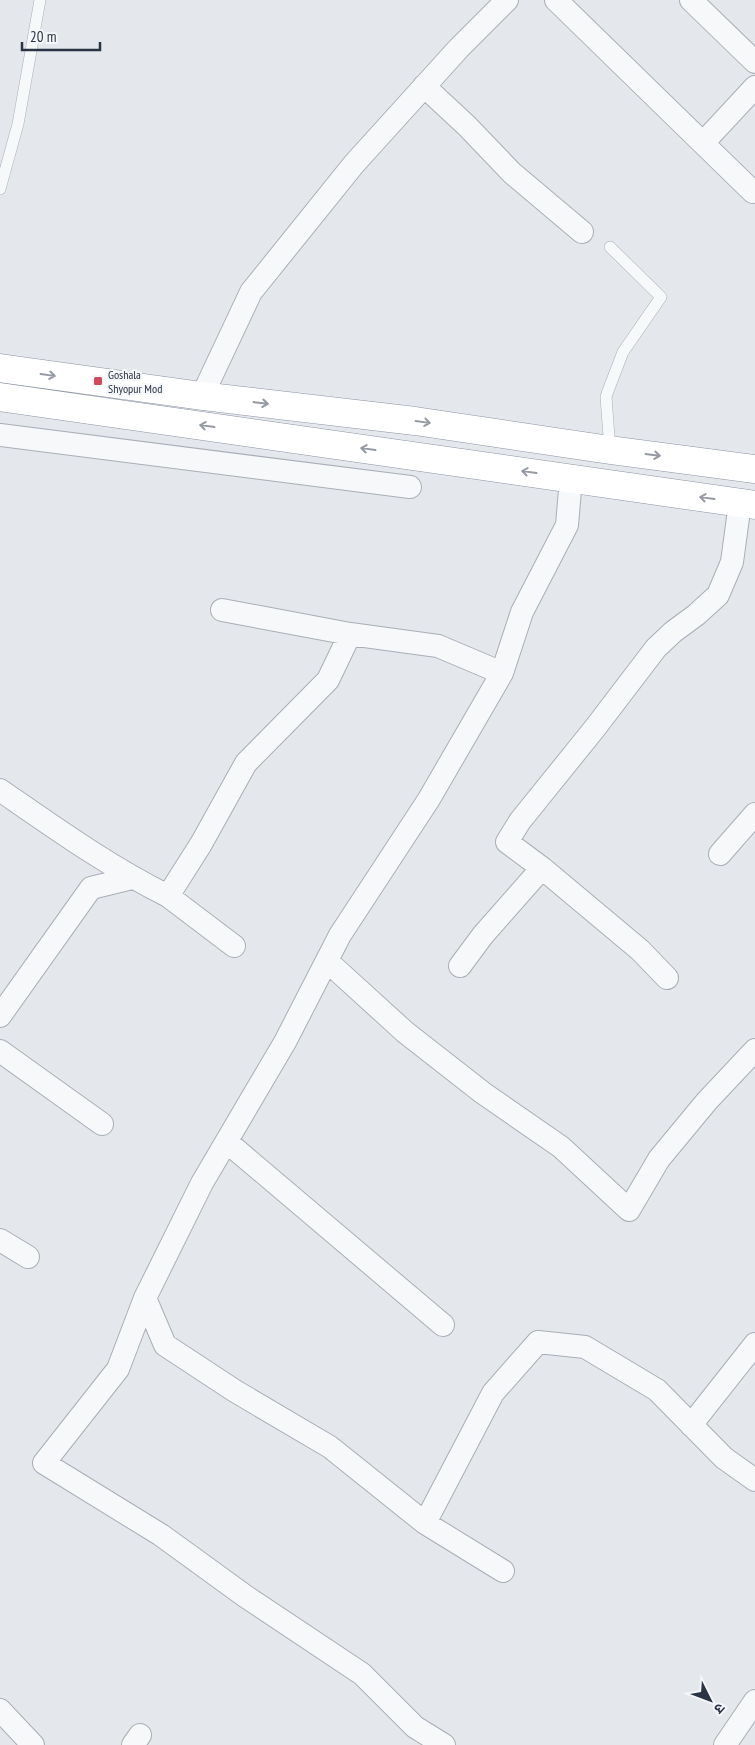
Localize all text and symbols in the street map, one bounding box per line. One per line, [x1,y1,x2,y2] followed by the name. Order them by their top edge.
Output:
[22,20,100,52] scale bar
[30,27,56,46] text: 20 m
[108,367,162,396] place label: Goshala Shyopur Mod
[40,370,56,380] one-way arrow
[92,375,104,387] marker: Goshala Shyopur Mod
[253,398,269,408] one-way arrow
[414,417,430,427] one-way arrow
[199,421,215,431] one-way arrow
[360,444,376,454] one-way arrow
[645,450,661,460] one-way arrow
[521,467,537,477] one-way arrow
[699,492,715,502] one-way arrow
[685,1675,735,1725] north arrow
[710,1700,729,1718] text: उ

